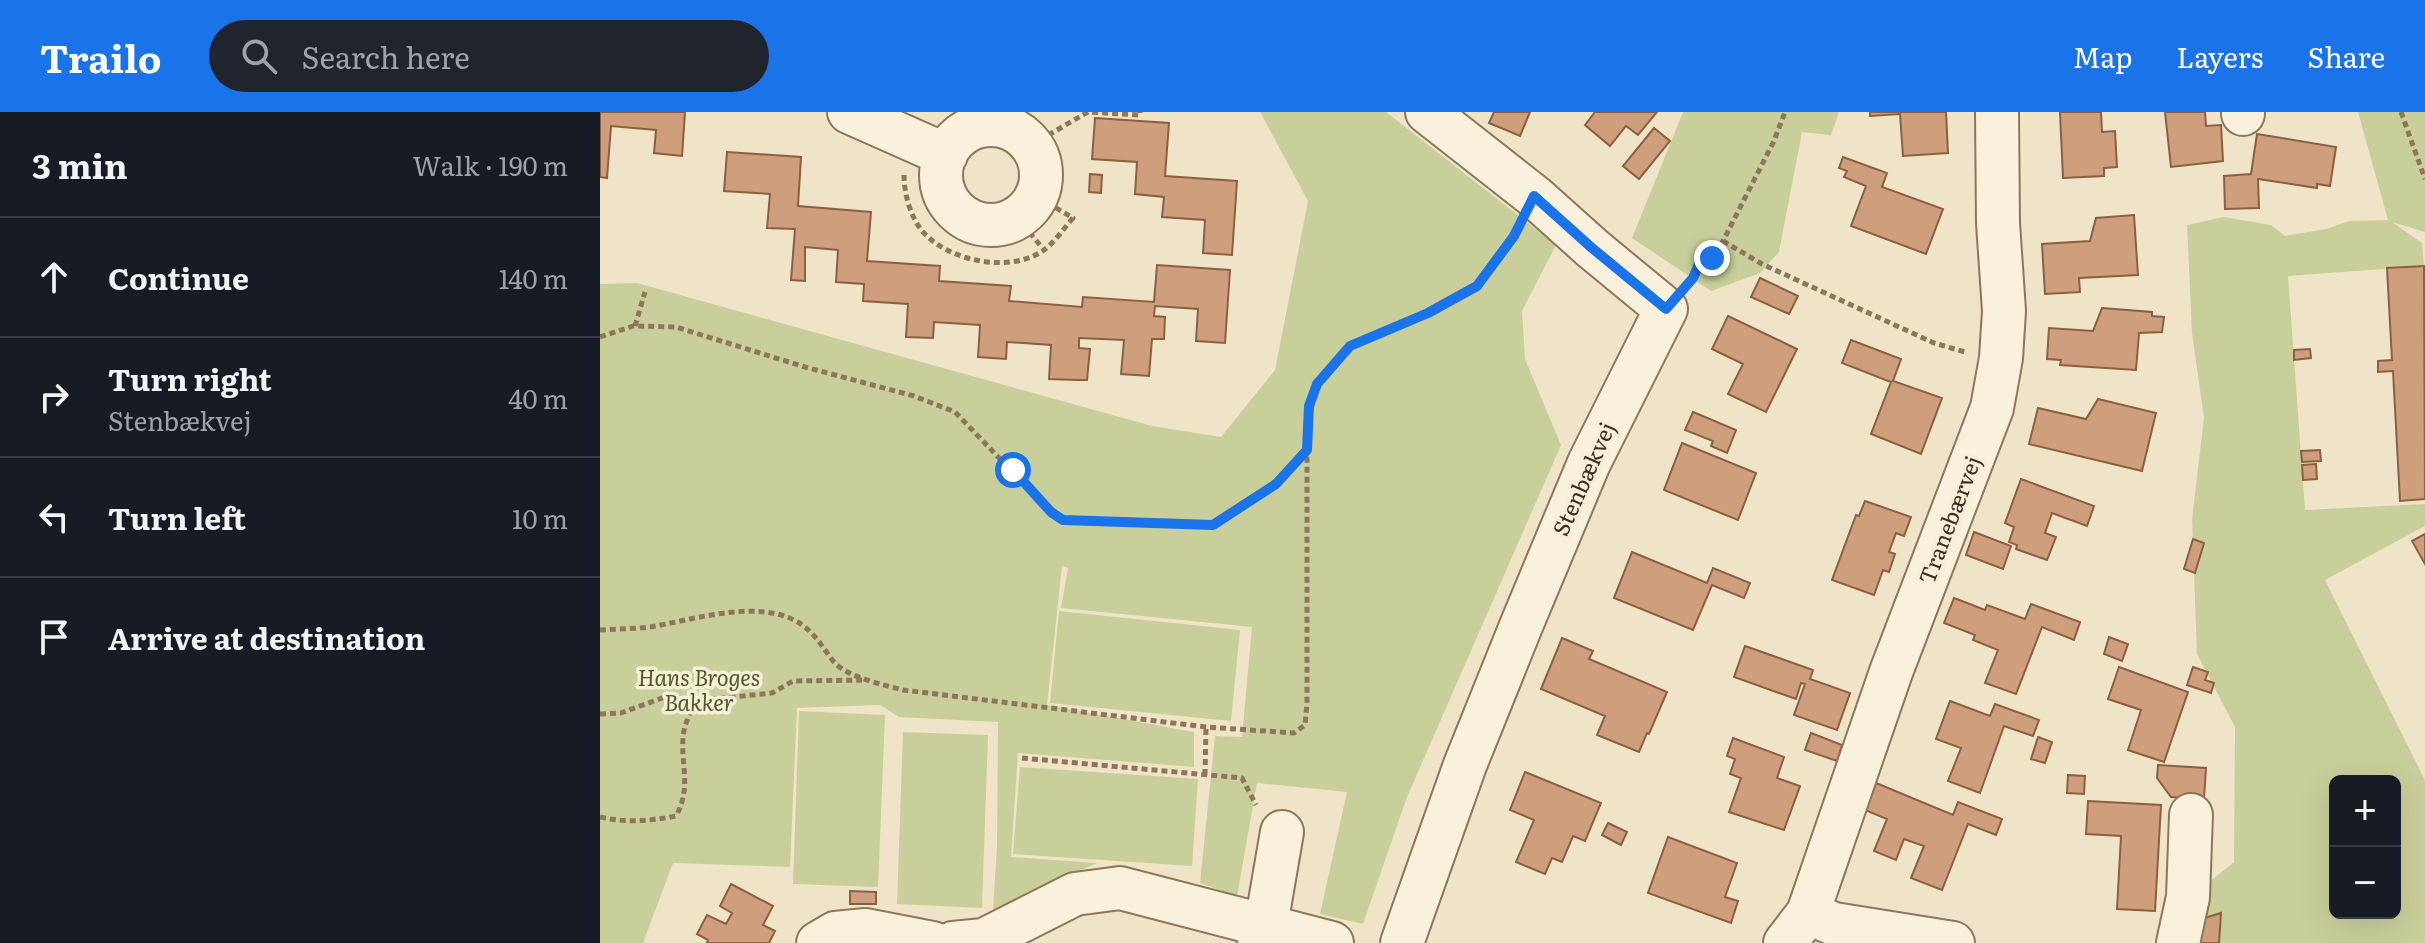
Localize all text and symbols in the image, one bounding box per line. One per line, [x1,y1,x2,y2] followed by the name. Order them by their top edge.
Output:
[209,20,769,92] search box
[40,28,161,85] text: Trailo
[237,34,281,78] icon: search
[301,34,470,78] text: Search here
[2073,35,2132,77] text: Map
[2176,35,2263,77] text: Layers
[2307,35,2385,77] text: Share
[32,139,128,189] text: 3 min
[413,145,568,184] text: Walk · 190 m
[1694,240,1730,276] route end
[32,255,76,299] icon: ahead
[108,255,249,299] text: Continue
[499,258,568,297] text: 140 m
[108,356,272,400] text: Turn right
[32,375,76,419] icon: right
[508,378,568,417] text: 40 m
[108,400,252,439] text: Stenbækvej
[1543,416,1622,541] street label: Stenbækvej
[1909,451,1988,588] street label: Tranebærvej
[995,452,1031,488] route start
[32,495,76,539] icon: left
[108,495,246,539] text: Turn left
[512,498,568,537] text: 10 m
[32,615,76,659] icon: arrive
[108,615,425,659] text: Arrive at destination
[638,660,760,718] park label: Hans Broges Bakker
[2329,775,2401,919] map controls
[2329,775,2401,847] button: +
[2329,847,2401,919] button: −

